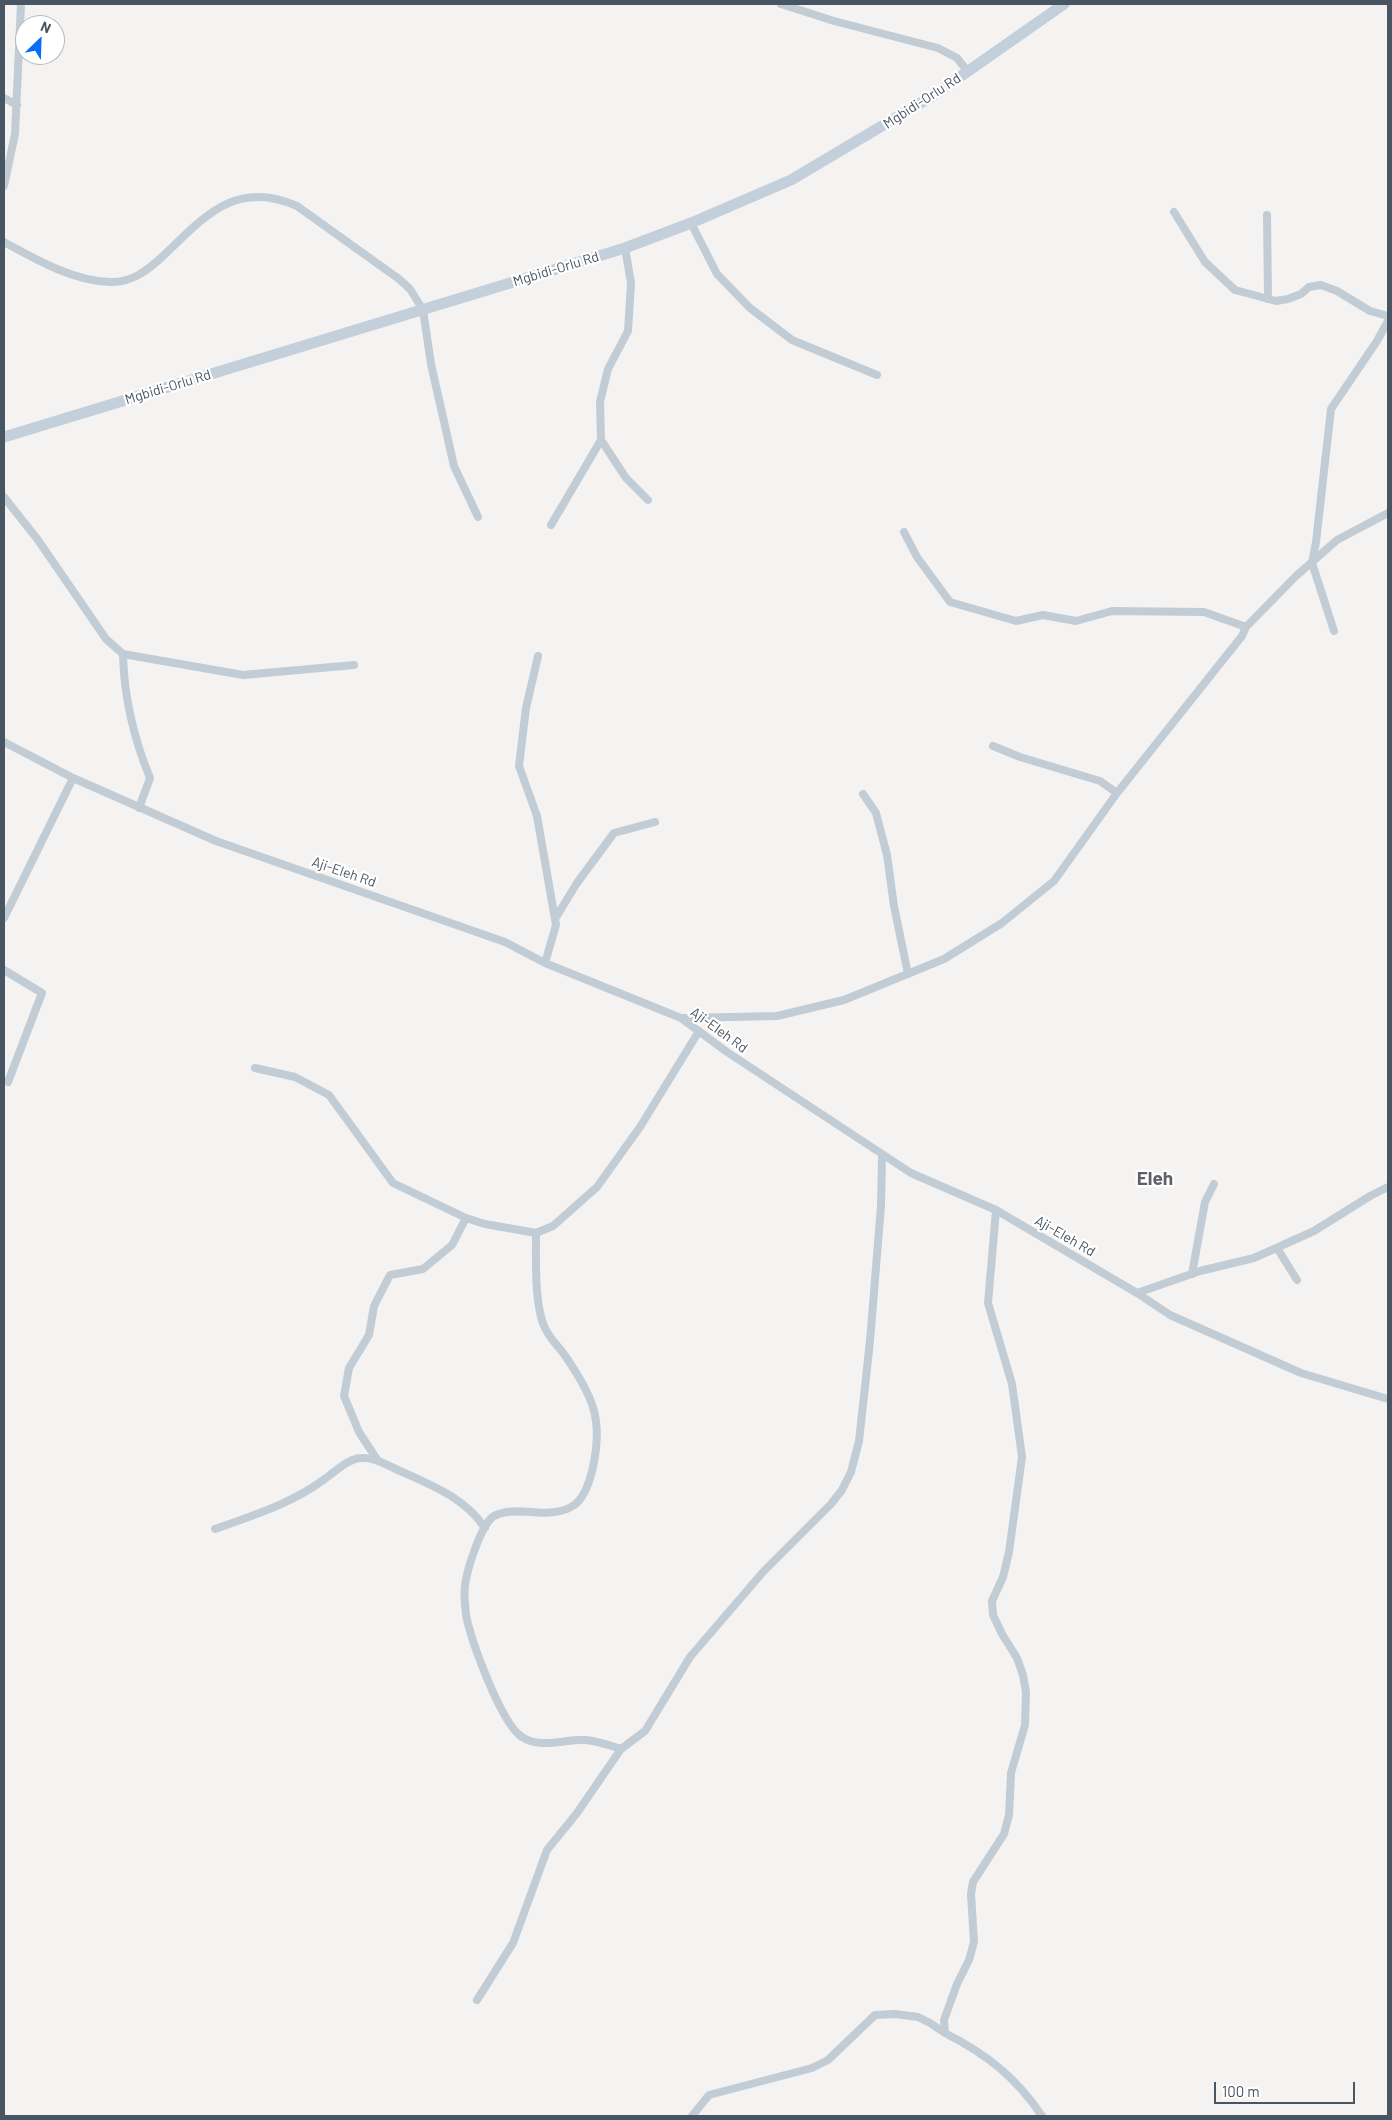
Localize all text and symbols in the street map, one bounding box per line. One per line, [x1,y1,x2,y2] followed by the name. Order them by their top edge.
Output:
[15,15,65,65] north arrow
[38,17,54,36] text: N
[880,70,964,132] street label: Mgbidi-Orlu Rd
[511,248,601,290] street label: Mgbidi-Orlu Rd
[123,366,213,408] street label: Mgbidi-Orlu Rd
[310,853,378,891] street label: Aji-Eleh Rd
[687,1004,751,1056] street label: Aji-Eleh Rd
[1137,1168,1173,1190] district label: Eleh
[1032,1212,1098,1260] street label: Aji-Eleh Rd
[1217,2072,1358,2104] scale bar
[1222,2082,1260,2100] text: 100 m

